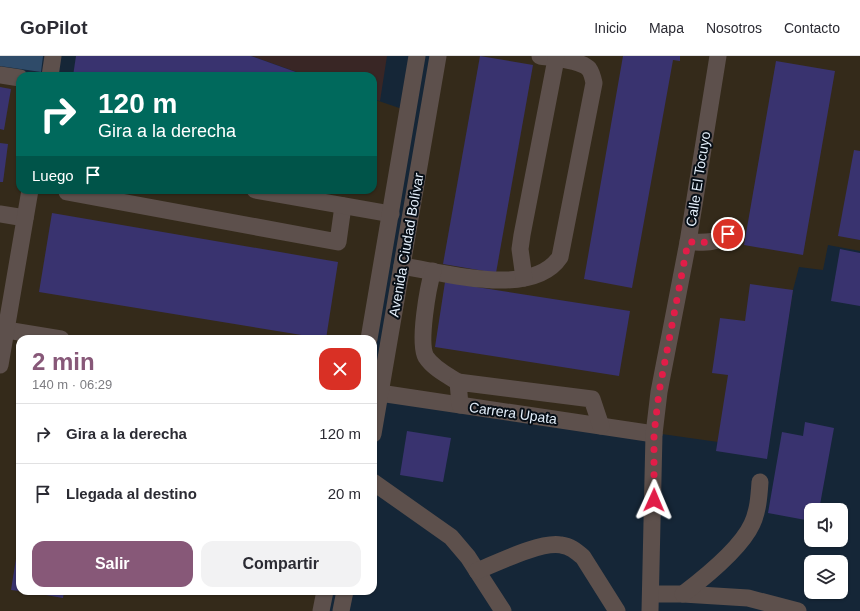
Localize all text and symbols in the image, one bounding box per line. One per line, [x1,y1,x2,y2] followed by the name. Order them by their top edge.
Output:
[20,17,88,38] text: GoPilot
[594,20,627,36] text: Inicio
[649,20,684,36] text: Mapa
[706,20,762,36] text: Nosotros
[784,20,840,36] text: Contacto
[32,88,84,140] icon: right
[98,88,177,119] text: 120 m
[98,121,236,141] text: Gira a la derecha
[683,130,713,228] street label: Calle El Tocuyo
[82,164,104,186] icon: arrive
[32,167,74,184] text: Luego
[385,171,427,318] street label: Avenida Ciudad Bolívar
[711,217,745,251] pin
[717,223,739,245] icon: arrive
[32,348,95,375] text: 2 min
[319,348,361,390] button: close
[32,377,112,392] text: 140 m · 06:29
[468,399,558,427] street label: Carrera Upata
[32,423,54,445] icon: right
[66,425,187,442] text: Gira a la derecha
[319,425,361,442] text: 120 m
[633,479,675,521] position arrow
[32,483,54,505] icon: arrive
[66,485,197,502] text: Llegada al destino
[328,485,361,502] text: 20 m
[804,503,848,599] map controls
[804,503,848,547] button: sound
[32,541,193,587] button: Salir
[201,541,361,587] button: Compartir
[804,555,848,599] button: layers

